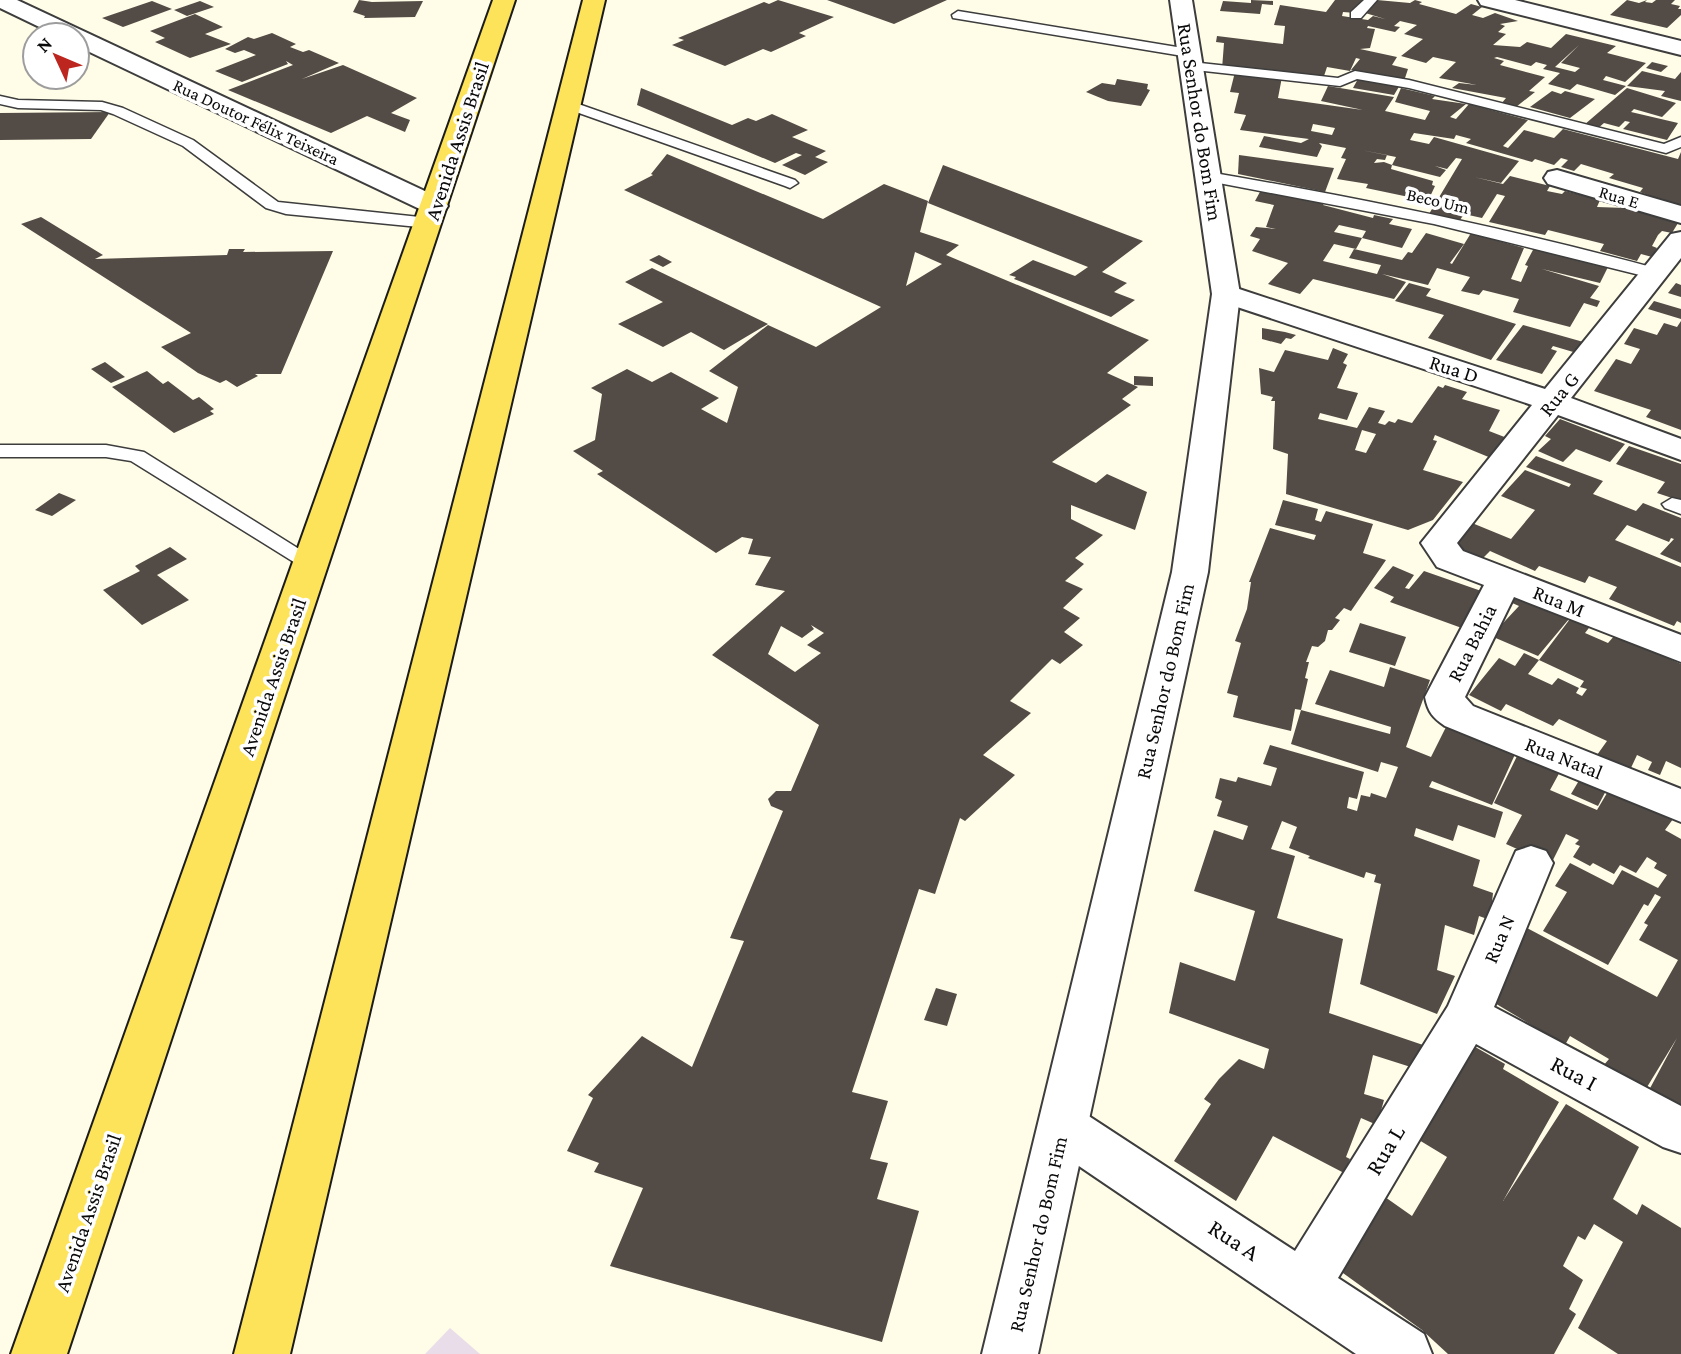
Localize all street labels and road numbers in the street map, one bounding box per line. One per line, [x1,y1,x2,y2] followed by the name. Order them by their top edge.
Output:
[1172,21,1228,223] street label: Rua Senhor do Bom Fim
[420,59,494,223] street label: Avenida Assis Brasil
[170,75,342,169] street label: Rua Doutor Félix Teixeira
[1597,181,1642,213] street label: Rua E
[1405,184,1472,218] street label: Beco Um
[1426,350,1482,388] street label: Rua D
[1534,367,1584,421] street label: Rua G
[1530,580,1588,622] street label: Rua M
[1131,581,1199,781] street label: Rua Senhor do Bom Fim
[235,595,311,759] street label: Avenida Assis Brasil
[1442,600,1502,686] street label: Rua Bahia
[1522,732,1606,784] street label: Rua Natal
[1478,911,1520,967] street label: Rua N
[1546,1049,1602,1096] street label: Rua I
[1359,1120,1410,1180] street label: Rua L
[50,1131,126,1295] street label: Avenida Assis Brasil
[1004,1134,1072,1334] street label: Rua Senhor do Bom Fim
[1204,1213,1265,1266] street label: Rua A

